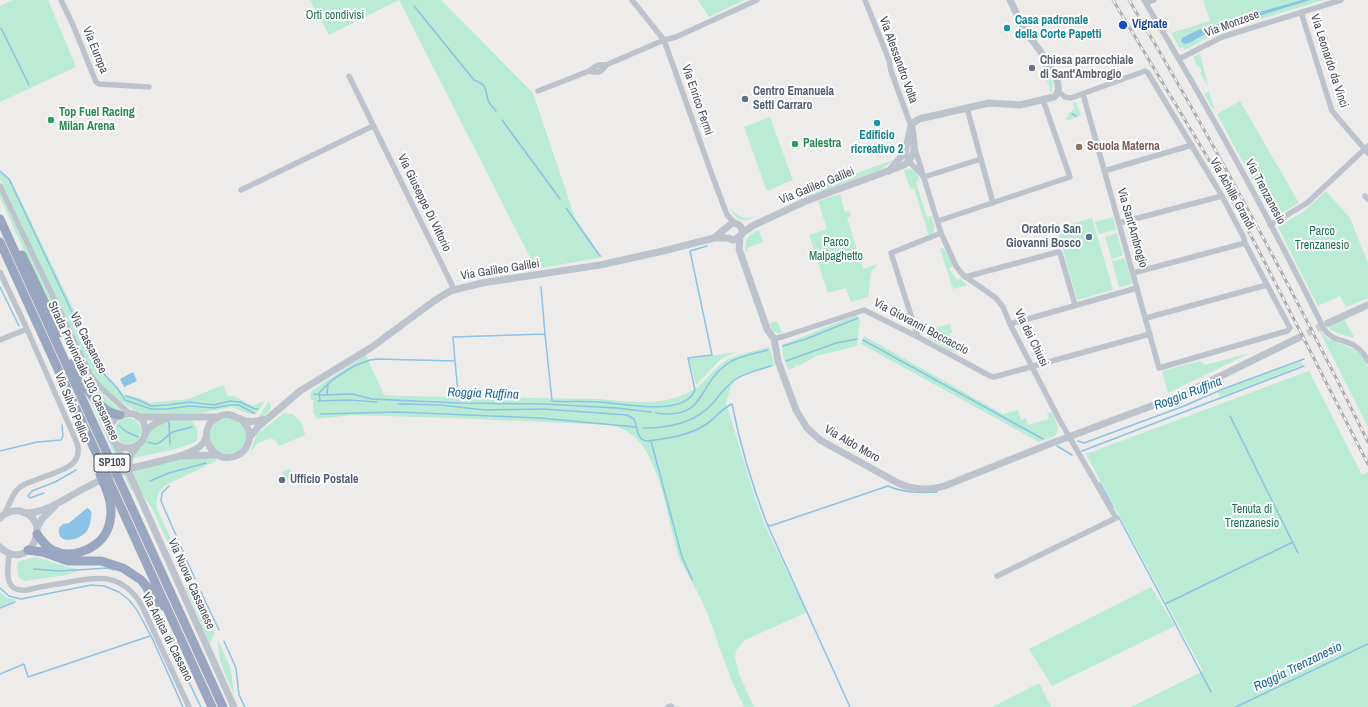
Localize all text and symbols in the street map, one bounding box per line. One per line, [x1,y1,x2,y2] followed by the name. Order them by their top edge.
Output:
[1203,7,1261,41] street label: Via Monzese
[306,9,364,23] park label: Orti condivisi
[1307,12,1351,110] street label: Via Leonardo da Vinci
[1015,14,1101,42] place label: Casa padronale della Corte Papetti
[876,15,920,105] street label: Via Alessandro Volta
[1132,18,1167,32] place label: Vignate
[1117,19,1129,31] marker: Vignate
[1002,23,1012,33] marker: Casa padronale della Corte Papetti
[79,25,111,75] street label: Via Europa
[1040,54,1134,82] place label: Chiesa parrocchiale di Sant'Ambrogio
[678,63,716,137] street label: Via Enrico Fermi
[1027,63,1037,73] marker: Chiesa parrocchiale di Sant'Ambrogio
[753,85,834,113] place label: Centro Emanuela Setti Carraro
[740,94,750,104] marker: Centro Emanuela Setti Carraro
[59,106,135,134] place label: Top Fuel Racing Milan Arena
[46,115,56,125] marker: Top Fuel Racing Milan Arena
[872,118,882,128] marker: Edificio ricreativo 2
[851,129,903,157] place label: Edificio ricreativo 2
[803,137,841,151] place label: Palestra
[790,139,800,149] marker: Palestra
[1087,140,1160,154] place label: Scuola Materna
[1074,142,1084,152] marker: Scuola Materna
[394,152,454,254] street label: Via Giuseppe Di Vittorio
[1206,156,1258,232] street label: Via Achille Grandi
[1242,157,1288,227] street label: Via Trenzanesio
[777,164,857,208] street label: Via Galileo Galilei
[1114,187,1150,269] street label: Via Sant'Ambrogio
[1006,223,1081,251] place label: Oratorio San Giovanni Bosco
[1295,225,1349,253] park label: Parco Trenzanesio
[1084,232,1094,242] marker: Oratorio San Giovanni Bosco
[809,236,863,264] park label: Parco Malpaghetto
[460,257,540,283] street label: Via Galileo Galilei
[871,296,971,358] street label: Via Giovanni Boccaccio
[44,299,122,443] street label: Strada Provinciale 103 Cassanese
[1011,307,1051,369] street label: Via dei Chiusi
[66,310,110,376] street label: Via Cassanese
[51,371,93,445] street label: Via Silvio Pellico
[1152,374,1224,414] water label: Roggia Ruffina
[447,385,519,403] water label: Roggia Ruffina
[821,422,883,466] street label: Via Aldo Moro
[94,454,130,472] road number: SP103
[290,473,358,487] place label: Ufficio Postale
[277,475,287,485] marker: Ufficio Postale
[1225,503,1279,531] park label: Tenuta di Trenzanesio
[165,536,217,632] street label: Via Nuova Cassanese
[138,590,196,684] street label: Via Antica di Cassano
[1251,639,1345,695] water label: Roggia Trenzanesio

